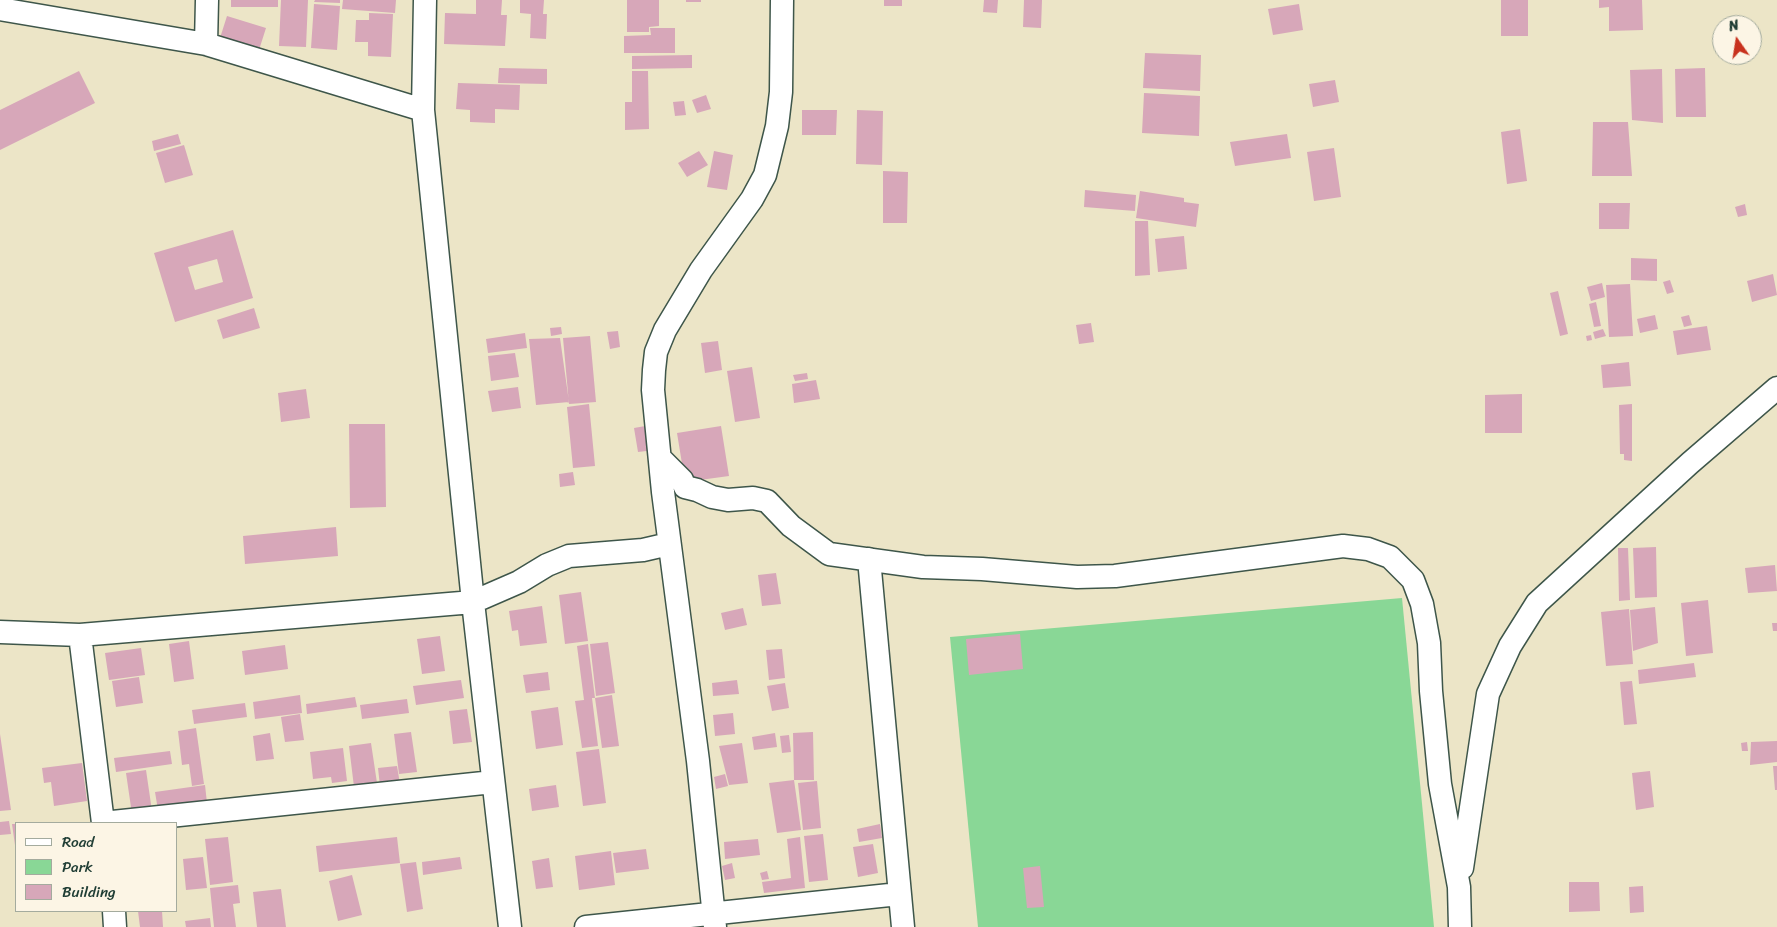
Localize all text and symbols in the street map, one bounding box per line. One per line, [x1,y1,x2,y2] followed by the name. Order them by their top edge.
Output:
[1726,13,1741,39] text: N
[1712,15,1762,65] north arrow
[15,822,178,912] legend
[62,829,94,855] text: Road
[62,854,93,880] text: Park
[62,879,116,905] text: Building

